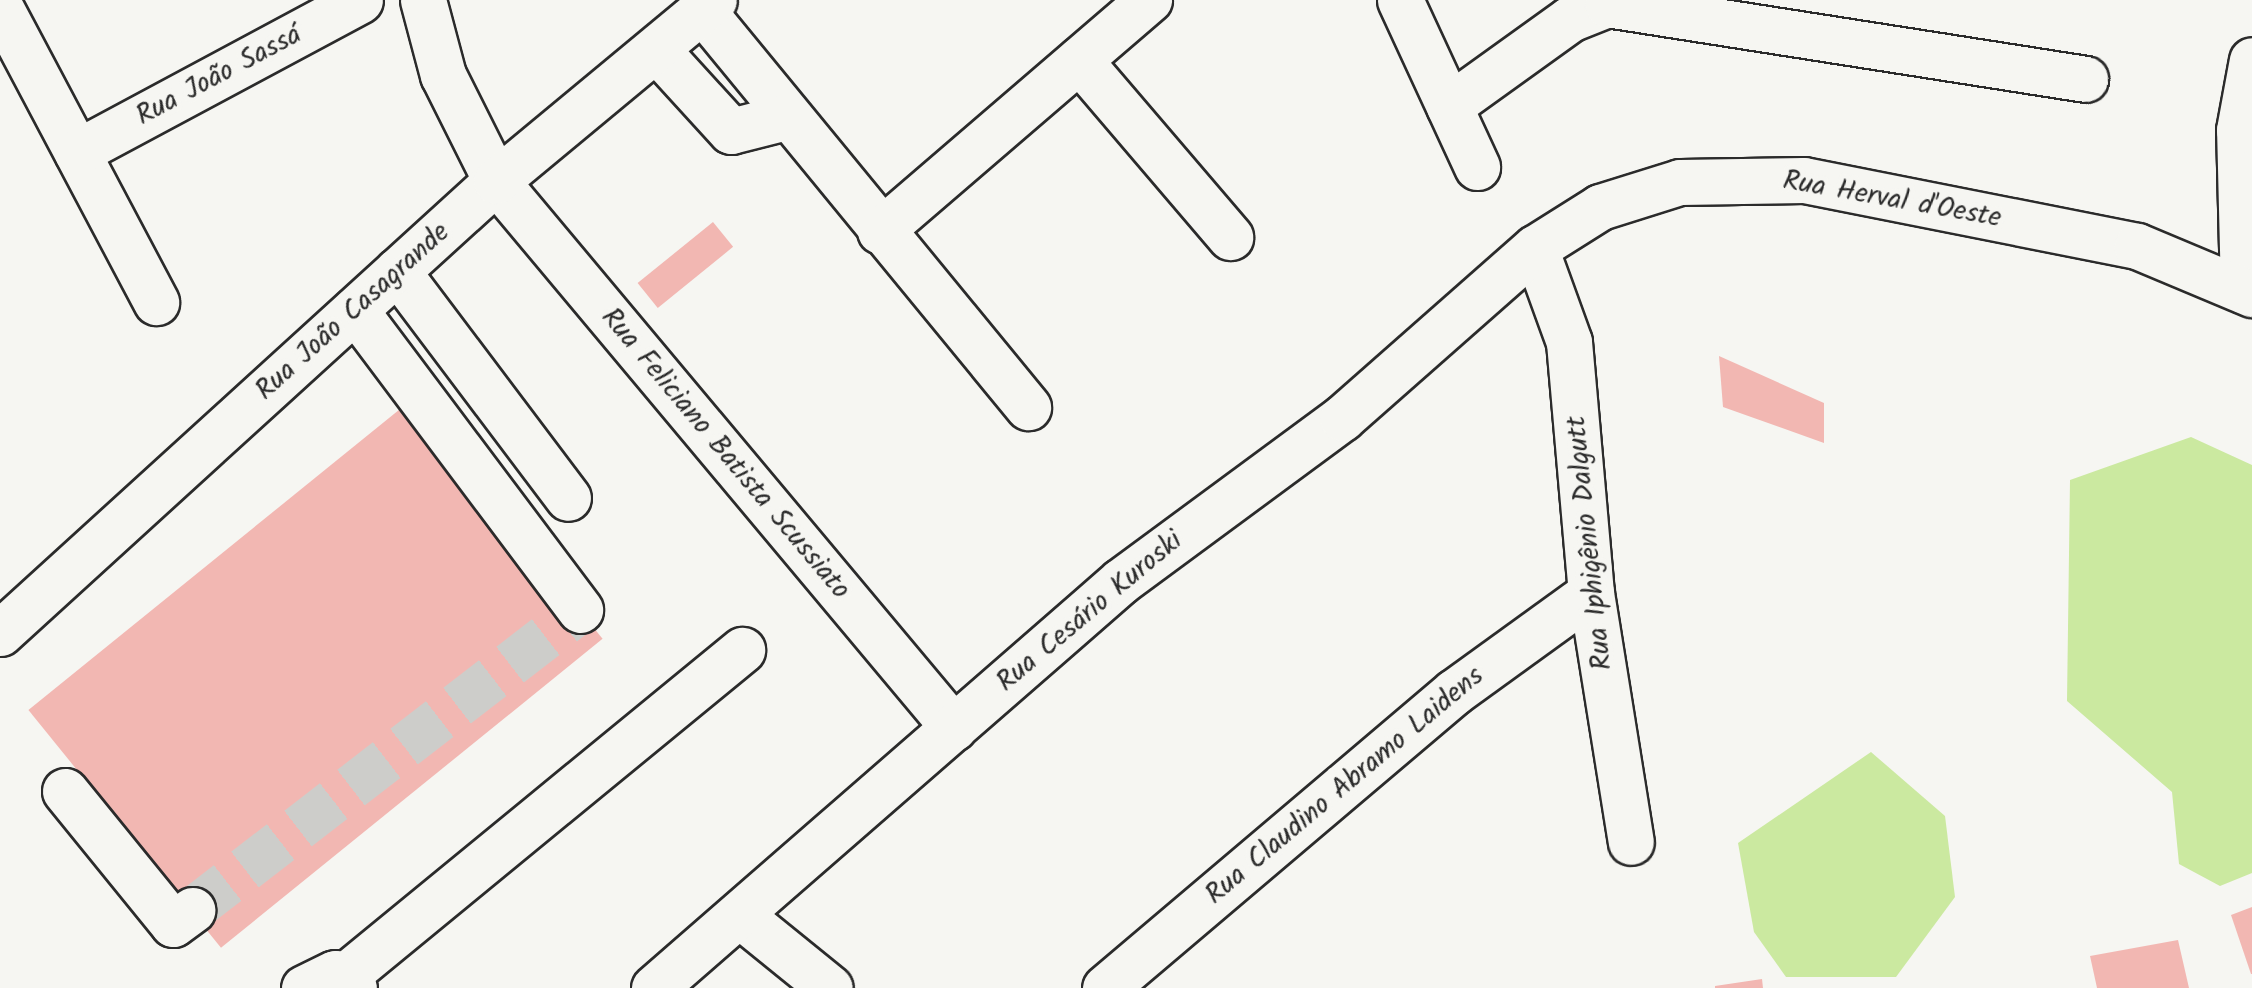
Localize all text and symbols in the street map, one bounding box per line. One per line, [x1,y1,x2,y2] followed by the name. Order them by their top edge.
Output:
[131,18,307,134] street label: Rua João Sassá
[1780,164,2004,236] street label: Rua Herval d'Oeste
[249,216,457,408] street label: Rua João Casagrande
[593,302,857,606] street label: Rua Feliciano Batista Scussiato
[1560,414,1620,672] street label: Rua Iphigênio Dalgutt
[990,524,1190,700] street label: Rua Cesário Kuroski
[1199,660,1491,912] street label: Rua Claudino Abramo Laidens

